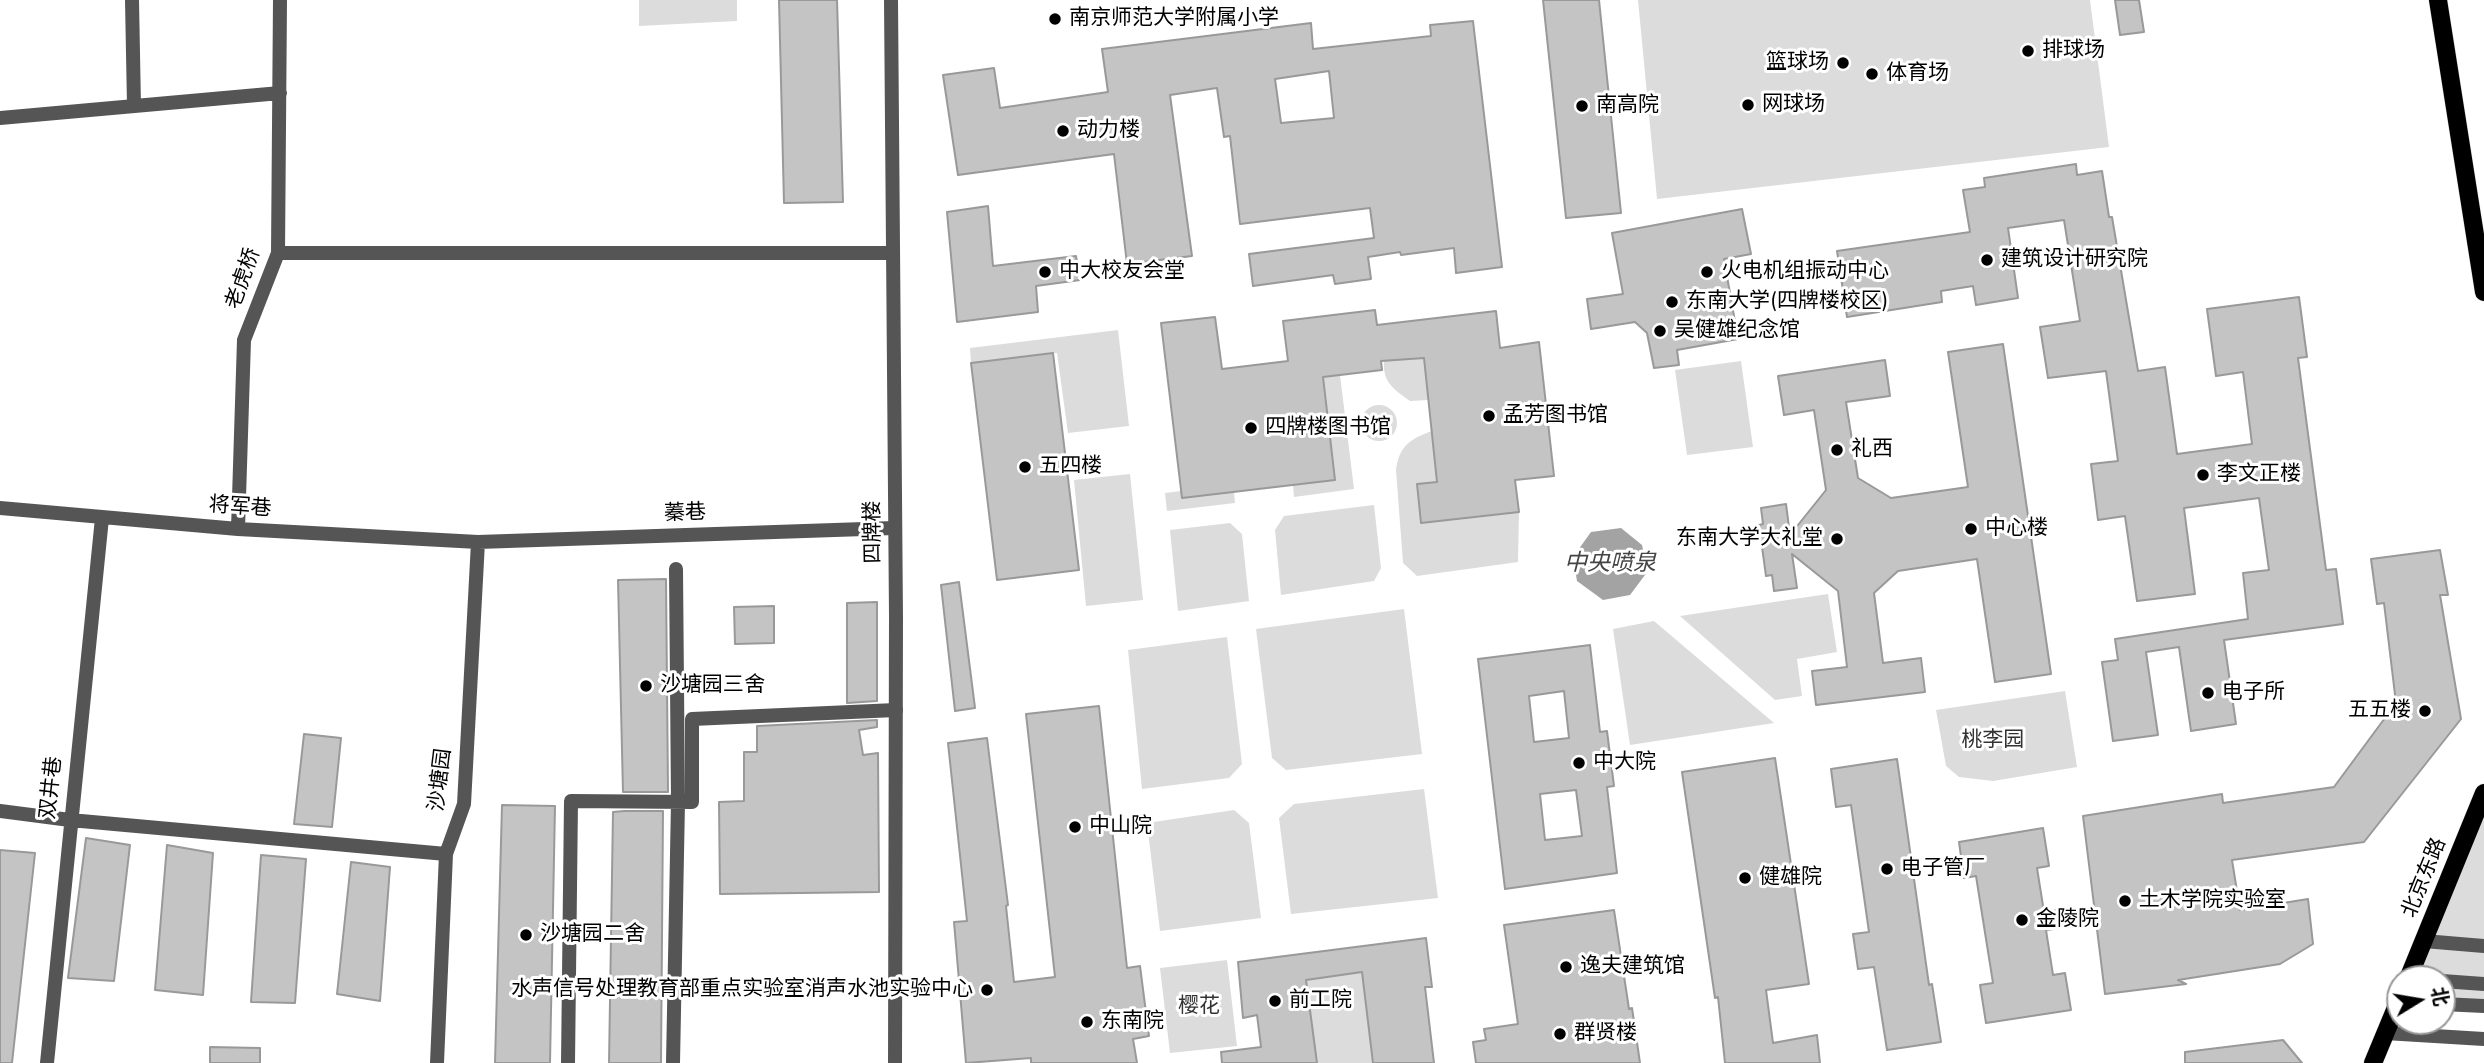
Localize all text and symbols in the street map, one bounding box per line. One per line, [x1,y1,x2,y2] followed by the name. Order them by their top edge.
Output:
[1069,6,1279,32] place label: 南京师范大学附属小学
[1047,11,1063,27] marker: 南京师范大学附属小学
[2042,38,2105,64] place label: 排球场
[2020,43,2036,59] marker: 排球场
[1766,50,1829,76] place label: 篮球场
[1835,55,1851,71] marker: 篮球场
[1886,61,1949,87] place label: 体育场
[1864,66,1880,82] marker: 体育场
[1762,92,1825,118] place label: 网球场
[1596,93,1659,119] place label: 南高院
[1740,97,1756,113] marker: 网球场
[1574,98,1590,114] marker: 南高院
[1077,118,1140,144] place label: 动力楼
[1055,123,1071,139] marker: 动力楼
[221,245,267,313] street label: 老虎桥
[2001,247,2148,273] place label: 建筑设计研究院
[1979,252,1995,268] marker: 建筑设计研究院
[1059,259,1185,285] place label: 中大校友会堂
[1721,259,1889,285] place label: 火电机组振动中心
[1037,264,1053,280] marker: 中大校友会堂
[1699,264,1715,280] marker: 火电机组振动中心
[1686,289,1888,315] place label: 东南大学(四牌楼校区)
[1664,294,1680,310] marker: 东南大学(四牌楼校区)
[1674,318,1800,344] place label: 吴健雄纪念馆
[1652,323,1668,339] marker: 吴健雄纪念馆
[1503,403,1608,429] place label: 孟芳图书馆
[1481,408,1497,424] marker: 孟芳图书馆
[1265,415,1391,441] place label: 四牌楼图书馆
[1243,420,1259,436] marker: 四牌楼图书馆
[1851,437,1893,463] place label: 礼西
[1829,442,1845,458] marker: 礼西
[1039,454,1102,480] place label: 五四楼
[1017,459,1033,475] marker: 五四楼
[2217,462,2301,488] place label: 李文正楼
[2195,467,2211,483] marker: 李文正楼
[208,493,272,523] street label: 将军巷
[861,500,887,564] street label: 四牌楼
[664,501,706,527] street label: 蓁巷
[1985,516,2048,542] place label: 中心楼
[1963,521,1979,537] marker: 中心楼
[1676,526,1823,552] place label: 东南大学大礼堂
[1829,531,1845,547] marker: 东南大学大礼堂
[1564,550,1656,578] water label: 中央喷泉
[660,673,765,699] place label: 沙塘园三舍
[638,678,654,694] marker: 沙塘园三舍
[2222,680,2285,706] place label: 电子所
[2200,685,2216,701] marker: 电子所
[2348,698,2411,724] place label: 五五楼
[2417,703,2433,719] marker: 五五楼
[1962,728,2024,754] park label: 桃李园
[425,747,457,813] street label: 沙塘园
[1593,750,1656,776] place label: 中大院
[36,755,68,821] street label: 双井巷
[1571,755,1587,771] marker: 中大院
[1089,814,1152,840] place label: 中山院
[1067,819,1083,835] marker: 中山院
[2398,834,2452,922] street label: 北京东路
[1901,856,1985,882] place label: 电子管厂
[1879,861,1895,877] marker: 电子管厂
[1759,865,1822,891] place label: 健雄院
[1737,870,1753,886] marker: 健雄院
[2139,888,2286,914] place label: 土木学院实验室
[2117,893,2133,909] marker: 土木学院实验室
[2036,907,2099,933] place label: 金陵院
[2014,912,2030,928] marker: 金陵院
[540,922,645,948] place label: 沙塘园二舍
[518,927,534,943] marker: 沙塘园二舍
[1580,954,1685,980] place label: 逸夫建筑馆
[1558,959,1574,975] marker: 逸夫建筑馆
[2386,965,2456,1035] north arrow
[511,977,973,1003] place label: 水声信号处理教育部重点实验室消声水池实验中心
[979,982,995,998] marker: 水声信号处理教育部重点实验室消声水池实验中心
[2425,985,2454,1008] text: 北
[1289,988,1352,1014] place label: 前工院
[1267,993,1283,1009] marker: 前工院
[1178,994,1220,1020] park label: 樱花
[1101,1009,1164,1035] place label: 东南院
[1079,1014,1095,1030] marker: 东南院
[1574,1021,1637,1047] place label: 群贤楼
[1552,1026,1568,1042] marker: 群贤楼

